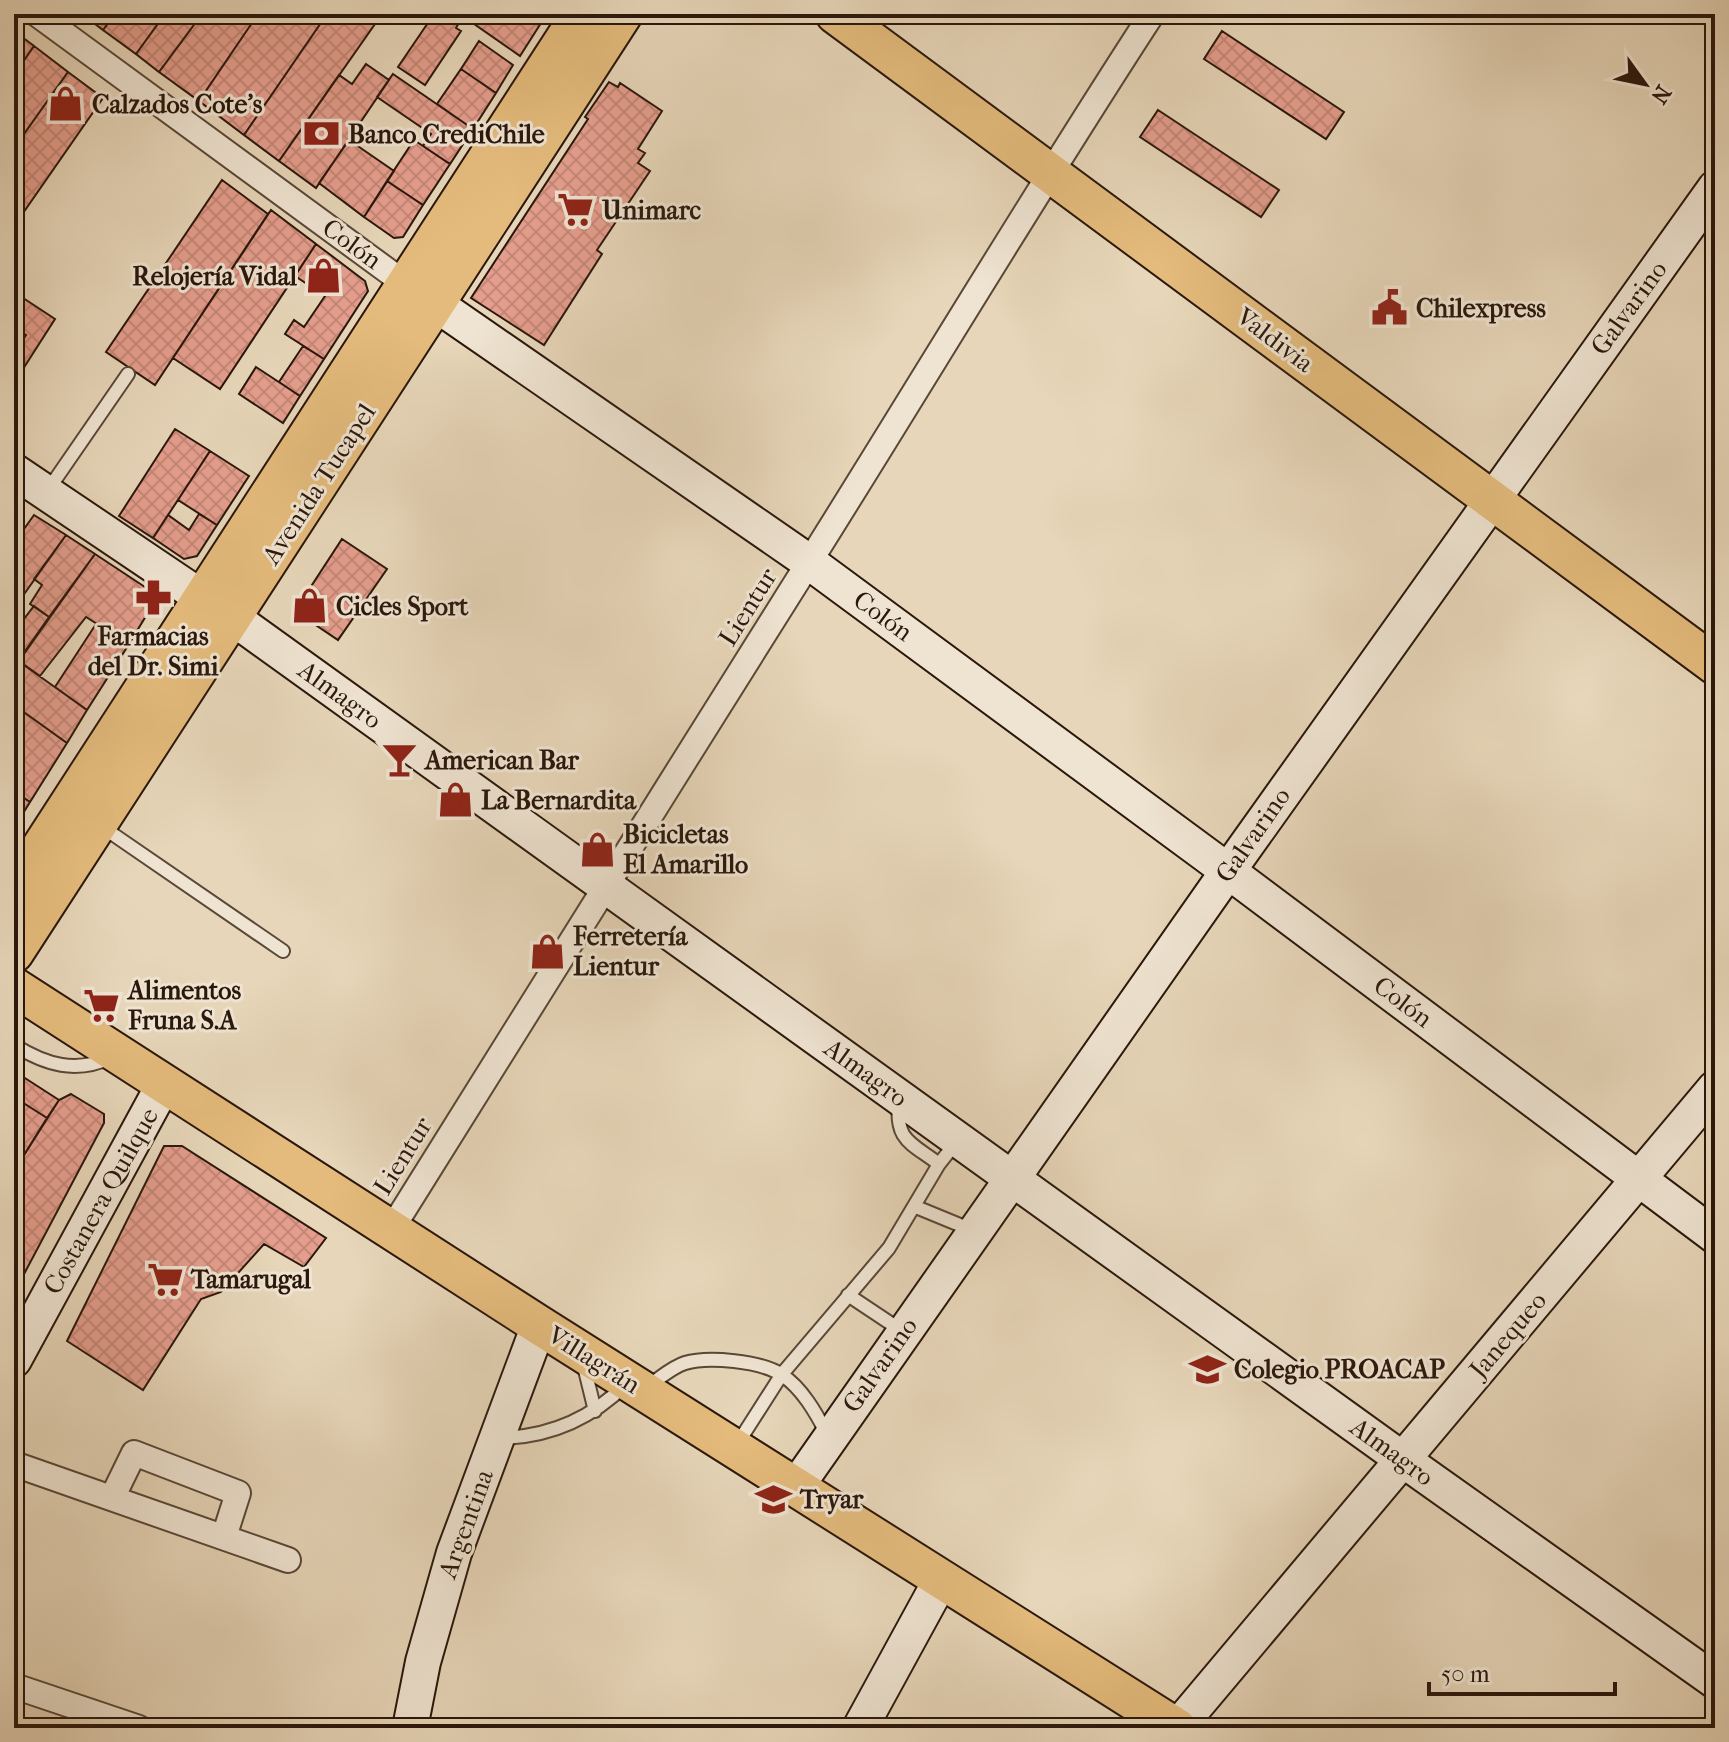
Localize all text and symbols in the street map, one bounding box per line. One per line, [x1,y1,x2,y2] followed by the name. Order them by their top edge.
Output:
[1605,44,1685,124] north arrow
[1645,80,1676,109] text: N
[47,85,85,123] shop icon: Calzados Cote's
[92,89,263,120] place label: Calzados Cote's
[303,115,341,153] bank icon: Banco CrediChile
[348,119,545,150] place label: Banco CrediChile
[557,191,595,229] supermarket icon: Unimarc
[601,195,702,226] place label: Unimarc
[316,212,388,276] street label: Colón
[1584,255,1674,361] street label: Galvarino
[304,257,342,295] shop icon: Relojería Vidal
[132,261,298,292] place label: Relojería Vidal
[1371,289,1409,327] public building icon: Chilexpress
[1416,293,1546,324] place label: Chilexpress
[1230,300,1320,380] street label: Valdivia
[255,398,382,571] street label: Avenida Tucapel
[712,562,784,652] street label: Lientur
[134,578,172,616] pharmacy icon: Farmacias del Dr. Simi
[847,584,919,648] street label: Colón
[291,587,329,625] shop icon: Cicles Sport
[336,591,469,622] place label: Cicles Sport
[88,621,219,682] place label: Farmacias del Dr. Simi
[291,654,388,736] street label: Almagro
[380,741,418,779] bar icon: American Bar
[423,745,580,776] place label: American Bar
[436,781,474,819] shop icon: La Bernardita
[1209,781,1297,889] street label: Galvarino
[481,785,637,816] place label: La Bernardita
[623,819,748,880] place label: Bicicletas El Amarillo
[578,830,616,868] shop icon: Bicicletas El Amarillo
[572,921,688,982] place label: Ferretería Lientur
[528,932,566,970] shop icon: Ferretería Lientur
[1367,970,1439,1034] street label: Colón
[126,975,241,1036] place label: Alimentos Fruna S.A
[83,986,121,1024] supermarket icon: Alimentos Fruna S.A
[817,1032,914,1114] street label: Almagro
[37,1102,165,1300] street label: Costanera Quilque
[367,1111,439,1201] street label: Lientur
[146,1260,184,1298] supermarket icon: Tamarugal
[190,1264,312,1295] place label: Tamarugal
[1462,1286,1553,1386] street label: Janequeo
[836,1311,924,1419] street label: Galvarino
[541,1319,646,1400] street label: Villagrán
[1189,1350,1227,1388] school or university icon: Colegio PROACAP
[1234,1354,1445,1385] place label: Colegio PROACAP
[1343,1411,1440,1493] street label: Almagro
[432,1464,500,1584] street label: Argentina
[755,1480,793,1518] school or university icon: Tryar
[799,1484,864,1515] place label: Tryar
[1429,1646,1615,1696] scale bar
[1441,1660,1490,1688] text: 50 m

